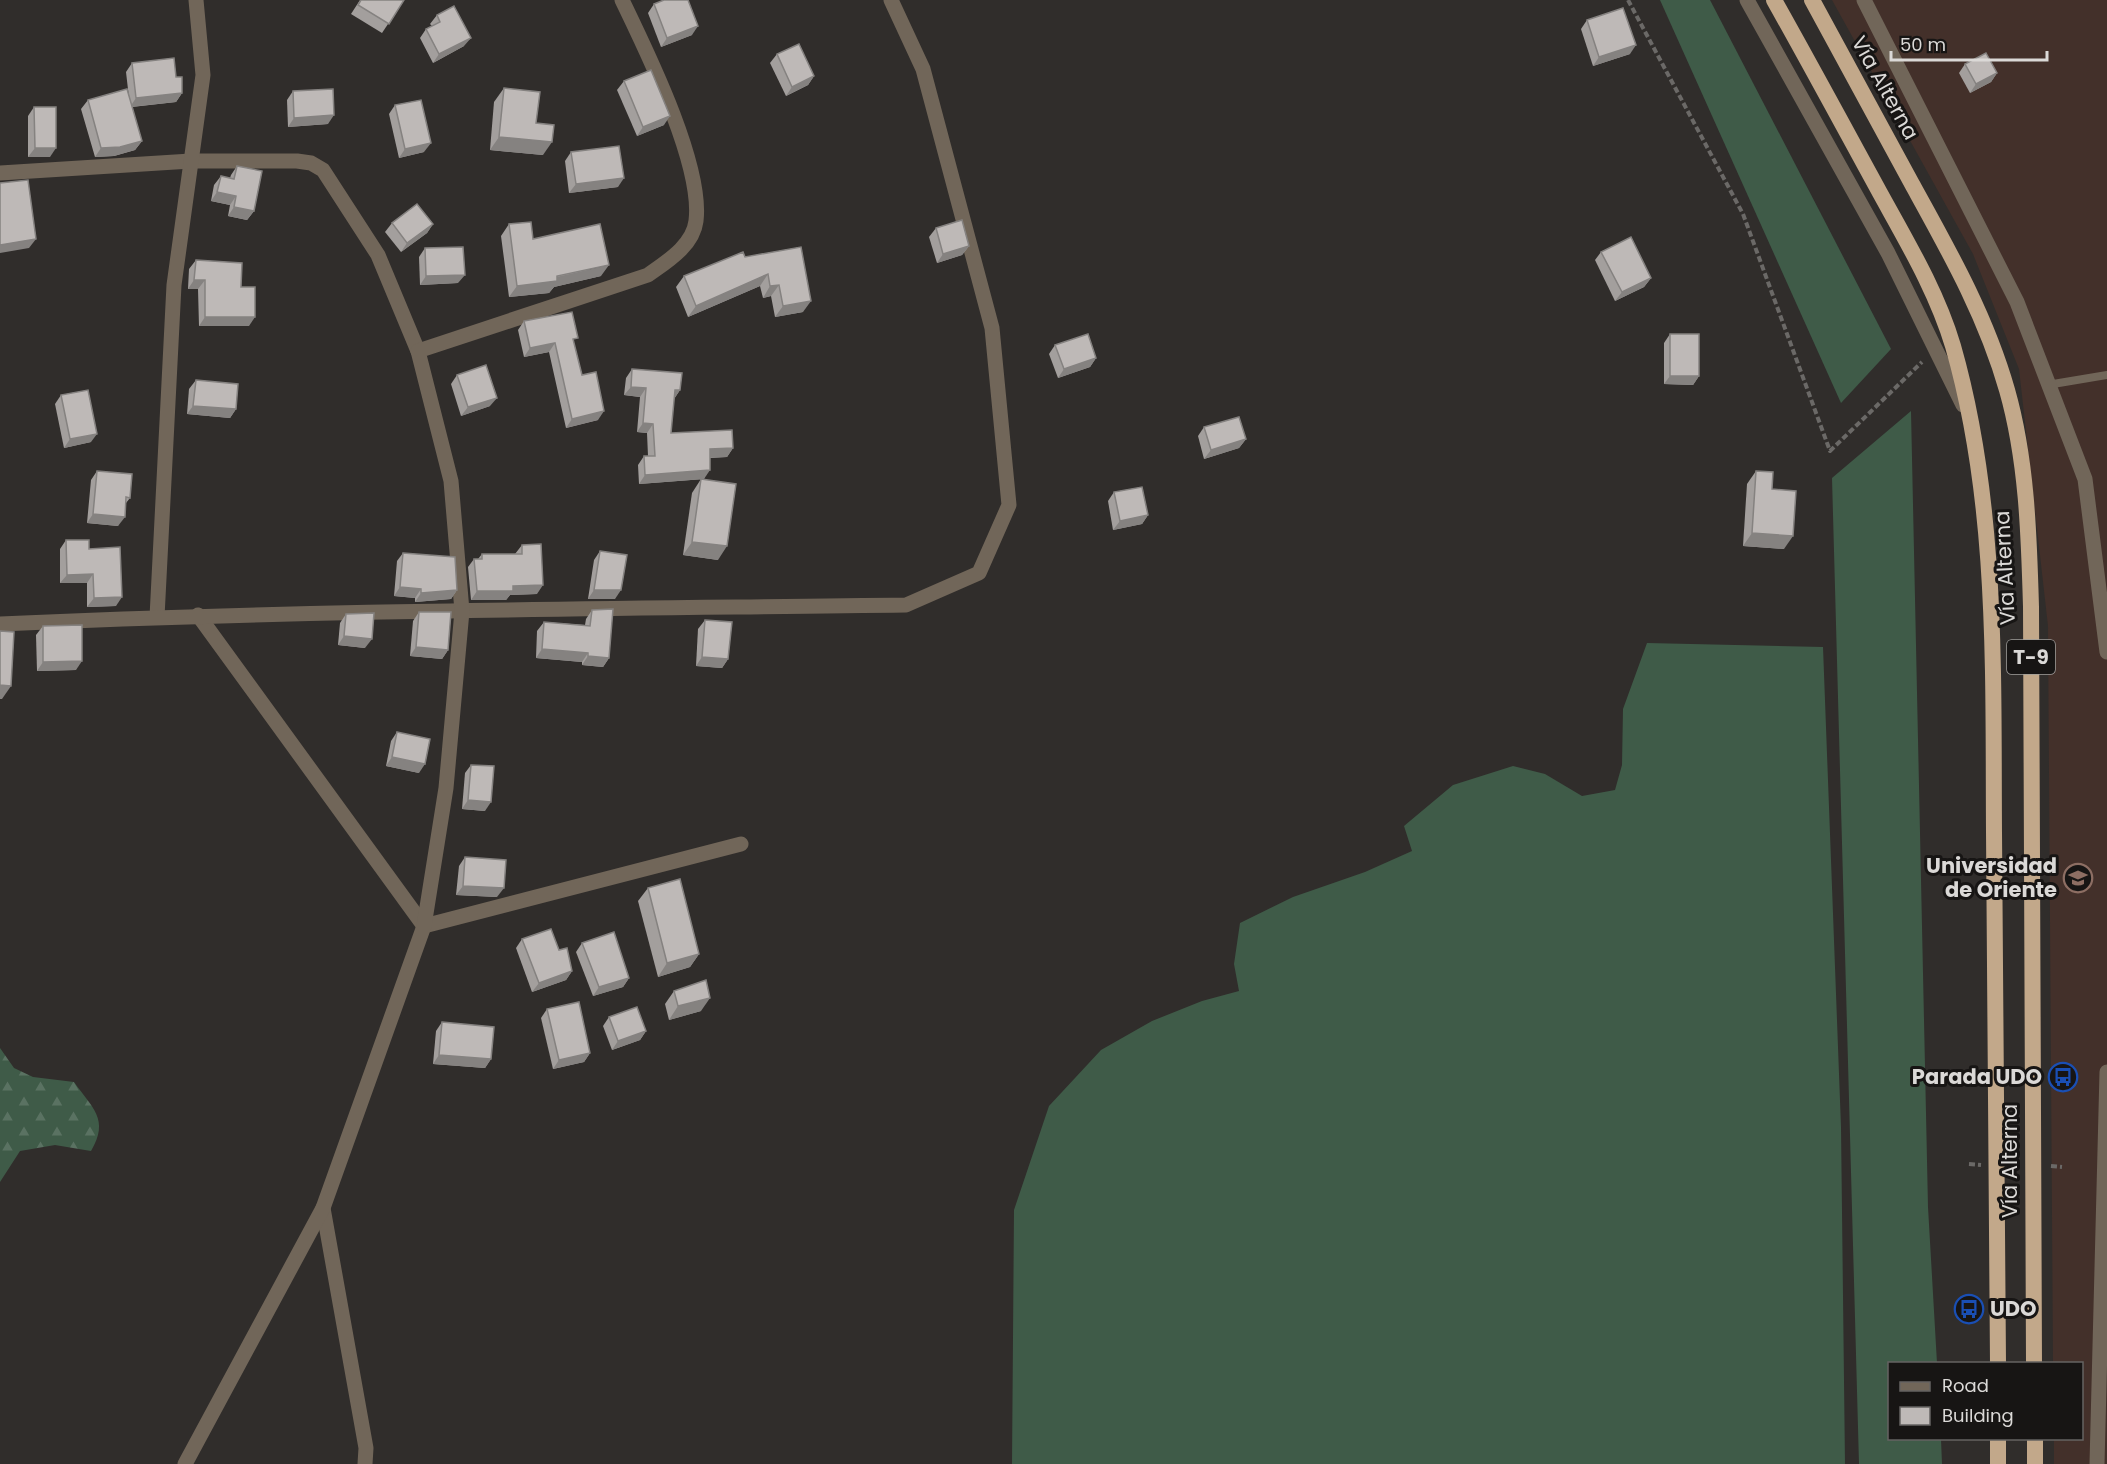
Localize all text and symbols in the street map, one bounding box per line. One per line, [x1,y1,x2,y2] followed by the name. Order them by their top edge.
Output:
[1891,24,2047,62] scale bar
[1845,31,1926,145] street label: Vía Alterna
[1900,32,1946,57] text: 50 m
[1987,510,2022,626] street label: Vía Alterna
[2007,640,2055,674] road number: T-9
[1926,851,2057,904] place label: Universidad de Oriente
[2062,862,2094,894] school or university icon: Universidad de Oriente
[2047,1061,2079,1093] bus stop icon: Parada UDO
[1912,1062,2042,1091] place label: Parada UDO
[1995,1104,2024,1218] street label: Vía Alterna
[1953,1293,1985,1325] bus stop icon: UDO
[1990,1294,2037,1323] place label: UDO
[1888,1362,2083,1440] legend
[1942,1373,1989,1398] text: Road
[1942,1403,2014,1428] text: Building

